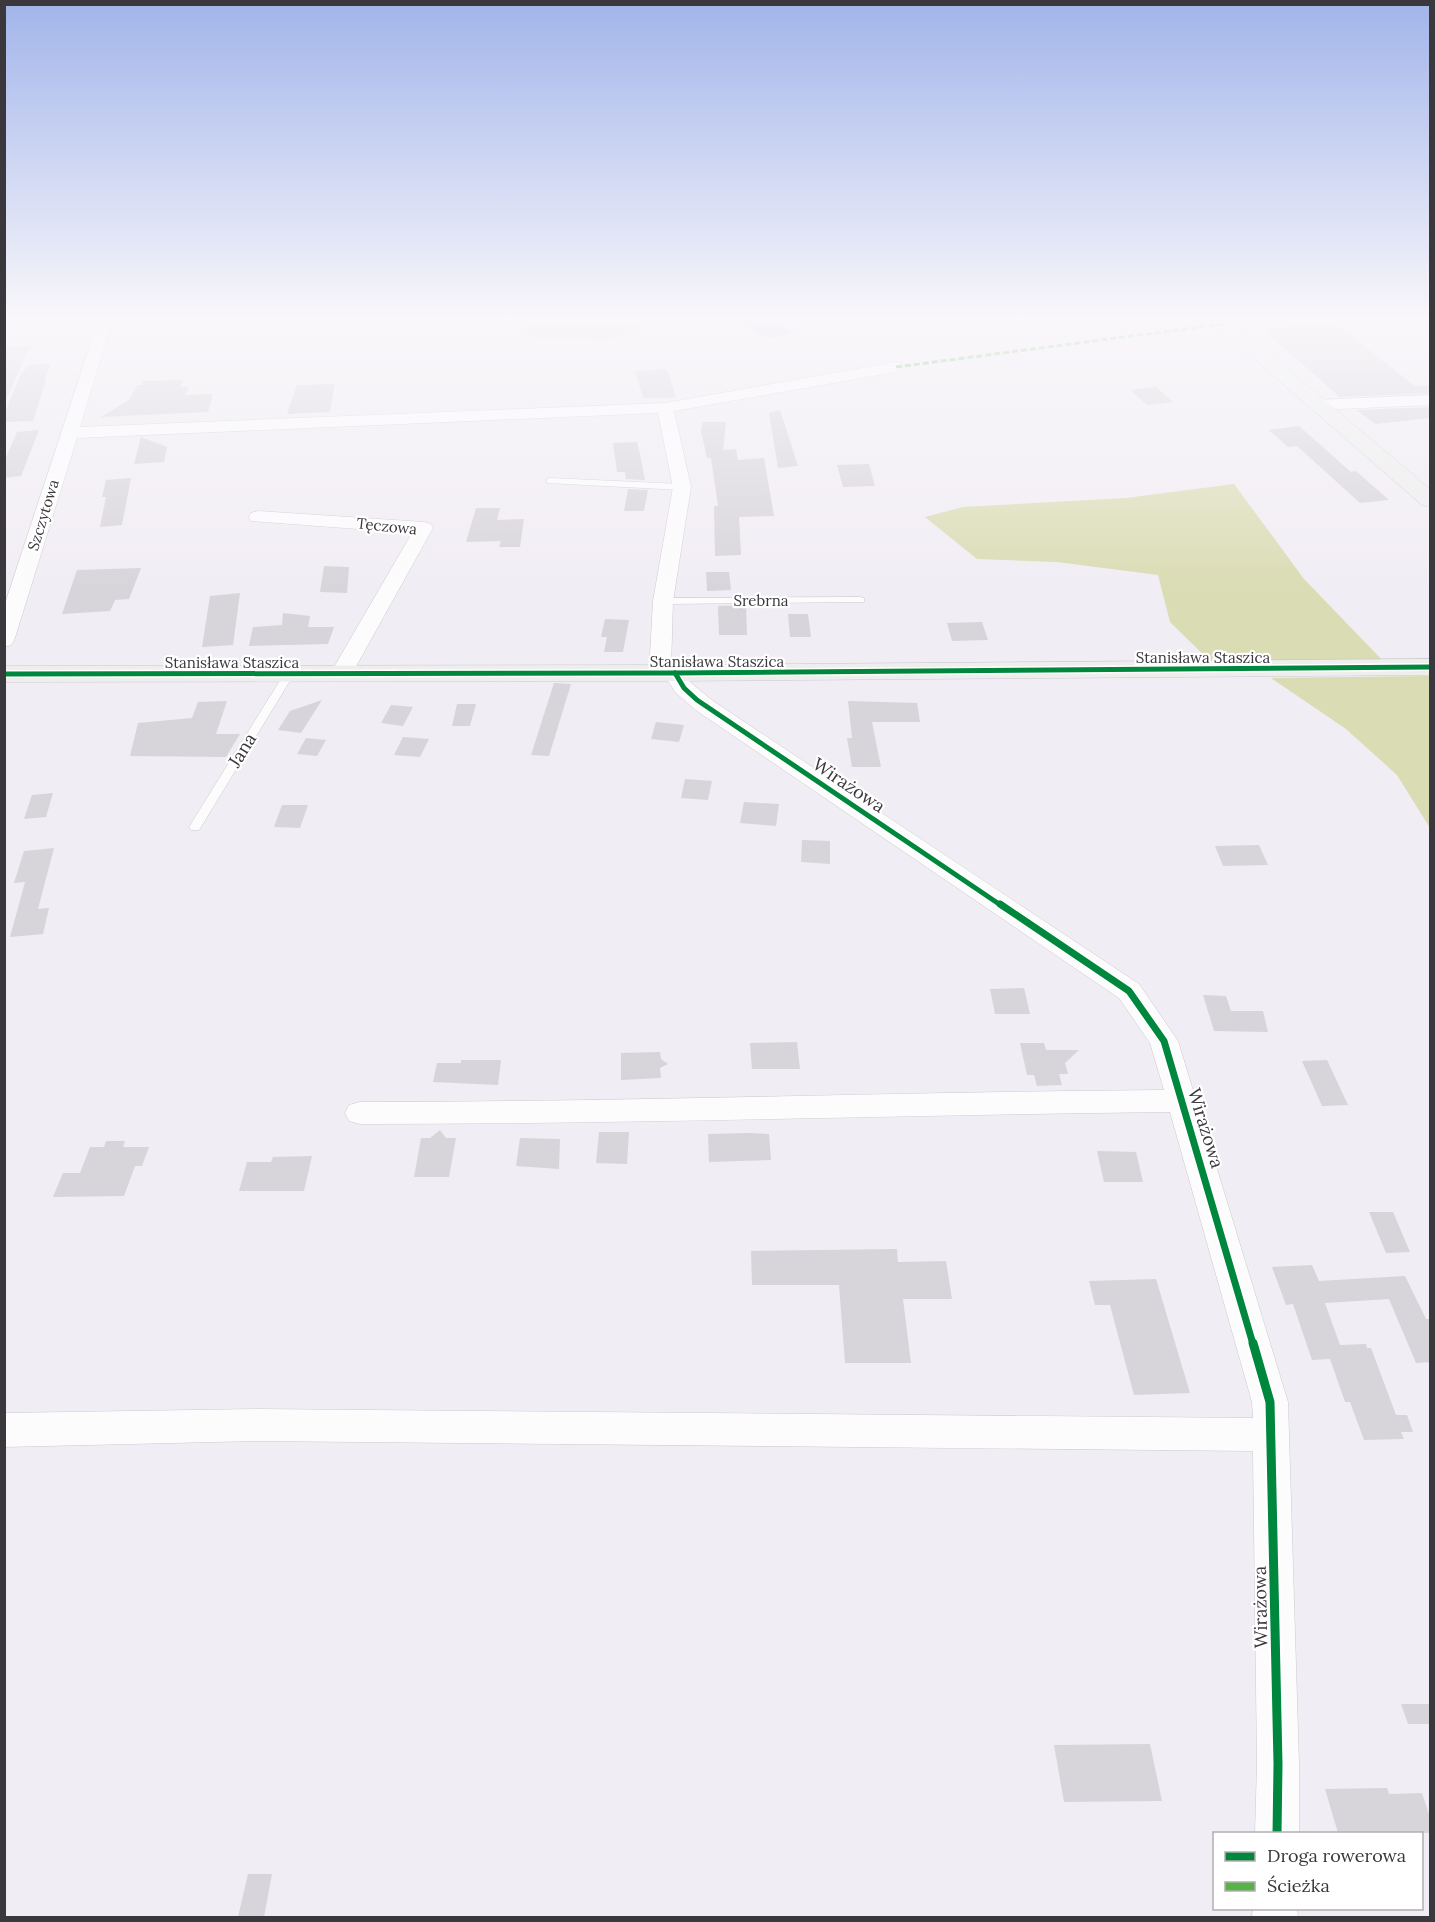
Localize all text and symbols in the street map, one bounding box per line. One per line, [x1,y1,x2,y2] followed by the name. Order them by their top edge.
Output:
[23,477,63,553] street label: Szczytowa
[356,513,418,539] street label: Tęczowa
[733,591,789,610] street label: Srebrna
[1136,648,1270,667] street label: Stanisława Staszica
[650,652,784,671] street label: Stanisława Staszica
[165,653,299,672] street label: Stanisława Staszica
[222,729,261,772] street label: Jana
[808,752,890,818] street label: Wirażowa
[1183,1085,1229,1171] street label: Wirażowa
[1248,1566,1272,1648] street label: Wirażowa
[1213,1832,1423,1910] legend
[1267,1844,1406,1867] text: Droga rowerowa
[1267,1874,1330,1897] text: Ścieżka

